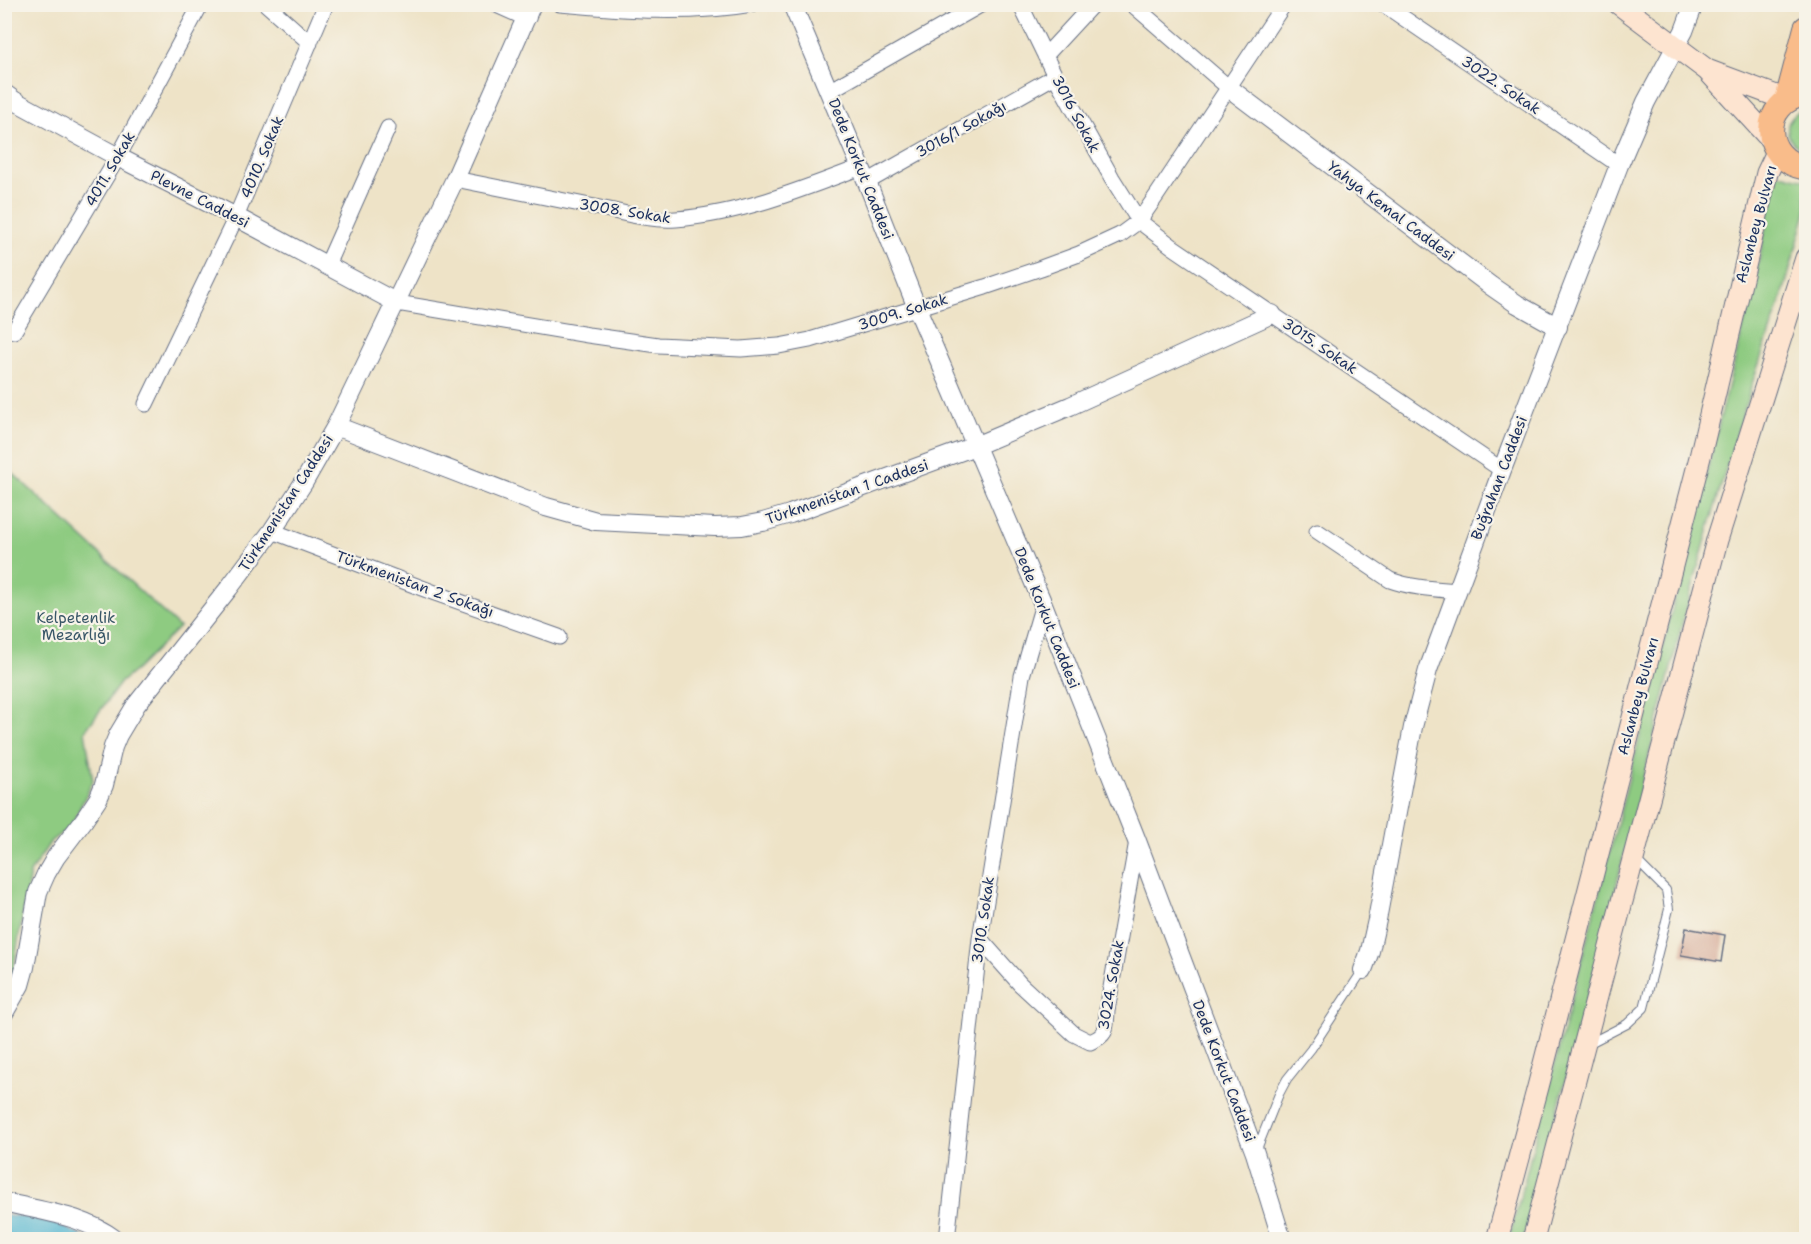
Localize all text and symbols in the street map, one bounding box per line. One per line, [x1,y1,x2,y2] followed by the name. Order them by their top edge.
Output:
[1457,51,1545,119] street label: 3022. Sokak
[1047,72,1105,156] street label: 3016 Sokak
[824,95,898,243] street label: Dede Korkut Caddesi
[912,96,1010,162] street label: 3016/1 Sokağı
[236,113,288,201] street label: 4010. Sokak
[80,128,140,210] street label: 4011. Sokak
[1323,156,1459,266] street label: Yahya Kemal Caddesi
[1731,163,1781,285] street label: Aslanbey Bulvarı
[147,165,253,233] street label: Plevne Caddesi
[578,194,672,228] street label: 3008. Sokak
[856,289,950,335] street label: 3009. Sokak
[1278,313,1362,379] street label: 3015. Sokak
[1466,413,1532,543] street label: Buğrahan Caddesi
[234,431,338,575] street label: Türkmenistan Caddesi
[763,455,931,529] street label: Türkmenistan 1 Caddesi
[1010,544,1084,692] street label: Dede Korkut Caddesi
[333,546,497,622] street label: Türkmenistan 2 Sokağı
[36,608,116,645] park label: Kelpetenlik Mezarlığı
[1613,635,1663,757] street label: Aslanbey Bulvarı
[967,875,999,965] street label: 3010. Sokak
[1093,939,1129,1031] street label: 3024. Sokak
[1188,997,1260,1145] street label: Dede Korkut Caddesi

